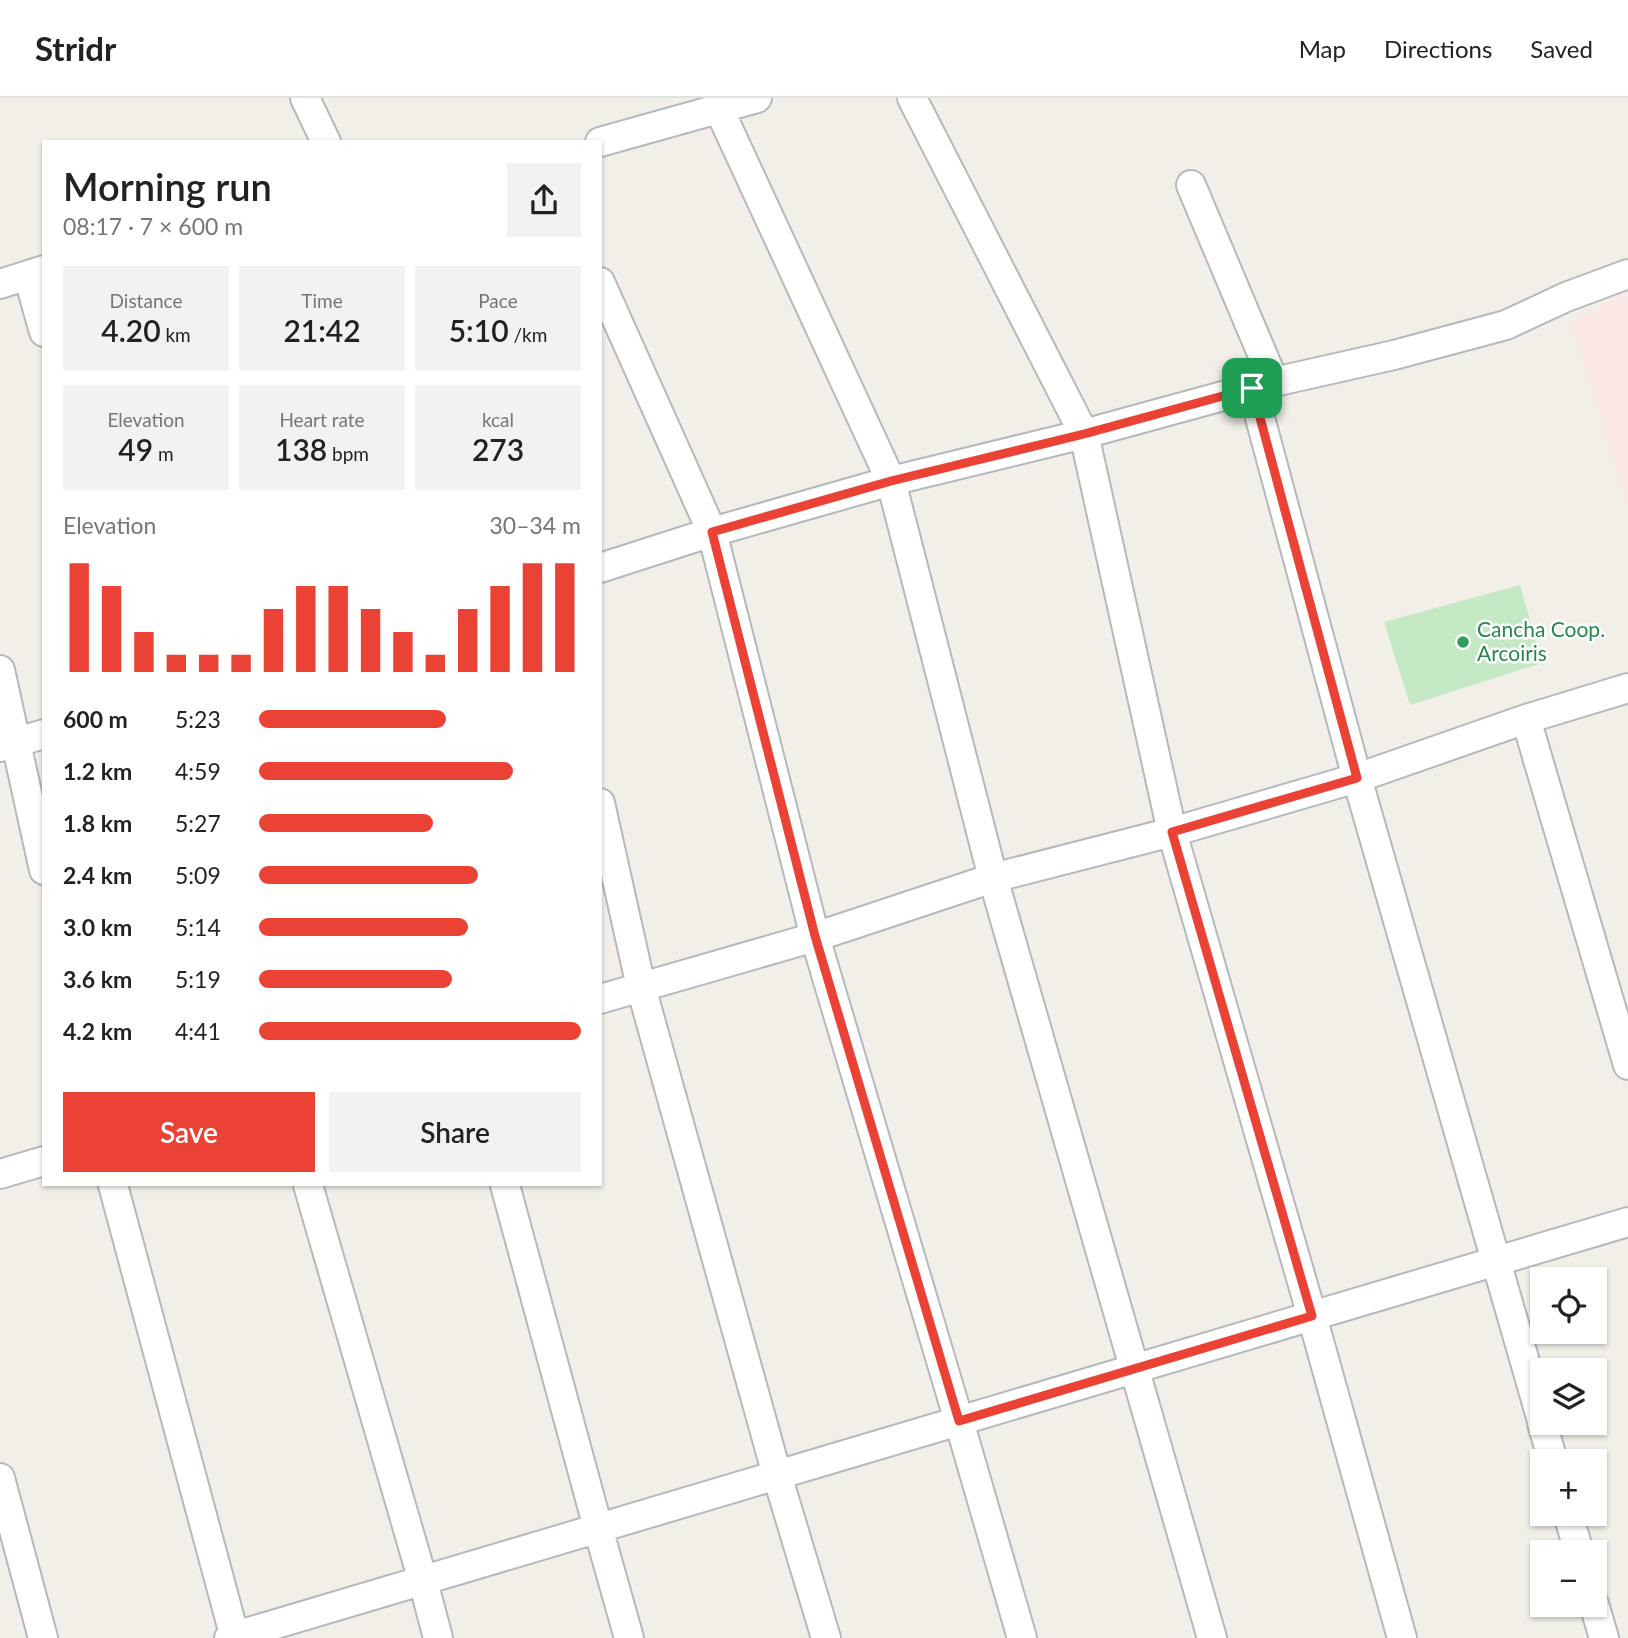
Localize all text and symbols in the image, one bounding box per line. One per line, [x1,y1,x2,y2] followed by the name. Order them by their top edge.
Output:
[35,28,116,68] text: Stridr
[1299,34,1346,63] text: Map
[1384,34,1492,63] text: Directions
[1530,34,1593,63] text: Saved
[63,163,272,209] text: Morning run
[507,163,581,237] button: share
[63,212,243,240] text: 08:17 · 7 × 600 m
[110,289,182,312] text: Distance
[301,289,343,312] text: Time
[478,289,518,312] text: Pace
[101,312,161,348] text: 4.20
[283,312,361,348] text: 21:42
[449,312,509,348] text: 5:10
[161,323,191,346] text: km
[509,323,547,346] text: /km
[1222,358,1282,418] pin
[1233,369,1271,407] icon: arrive
[107,408,185,431] text: Elevation
[279,408,365,431] text: Heart rate
[482,408,514,431] text: kcal
[118,431,153,467] text: 49
[275,431,327,467] text: 138
[472,431,524,467] text: 273
[153,442,174,465] text: m
[327,442,369,465] text: bpm
[63,511,156,539] text: Elevation
[489,511,581,539] text: 30–34 m
[1477,616,1605,665] place label: Cancha Coop. Arcoiris
[1455,634,1471,650] marker: Cancha Coop. Arcoiris
[63,705,128,733] text: 600 m
[175,705,221,733] text: 5:23
[63,757,132,785] text: 1.2 km
[175,757,221,785] text: 4:59
[63,809,132,837] text: 1.8 km
[175,809,221,837] text: 5:27
[63,861,132,889] text: 2.4 km
[175,861,221,889] text: 5:09
[63,913,132,941] text: 3.0 km
[175,913,221,941] text: 5:14
[63,965,132,993] text: 3.6 km
[175,965,221,993] text: 5:19
[63,1017,132,1045] text: 4.2 km
[175,1017,221,1045] text: 4:41
[63,1092,315,1172] button: Save
[329,1092,581,1172] button: Share
[1530,1267,1607,1617] map controls
[1530,1267,1607,1344] button: locate
[1530,1358,1607,1435] button: layers
[1530,1449,1607,1526] button: +
[1530,1540,1607,1617] button: −

